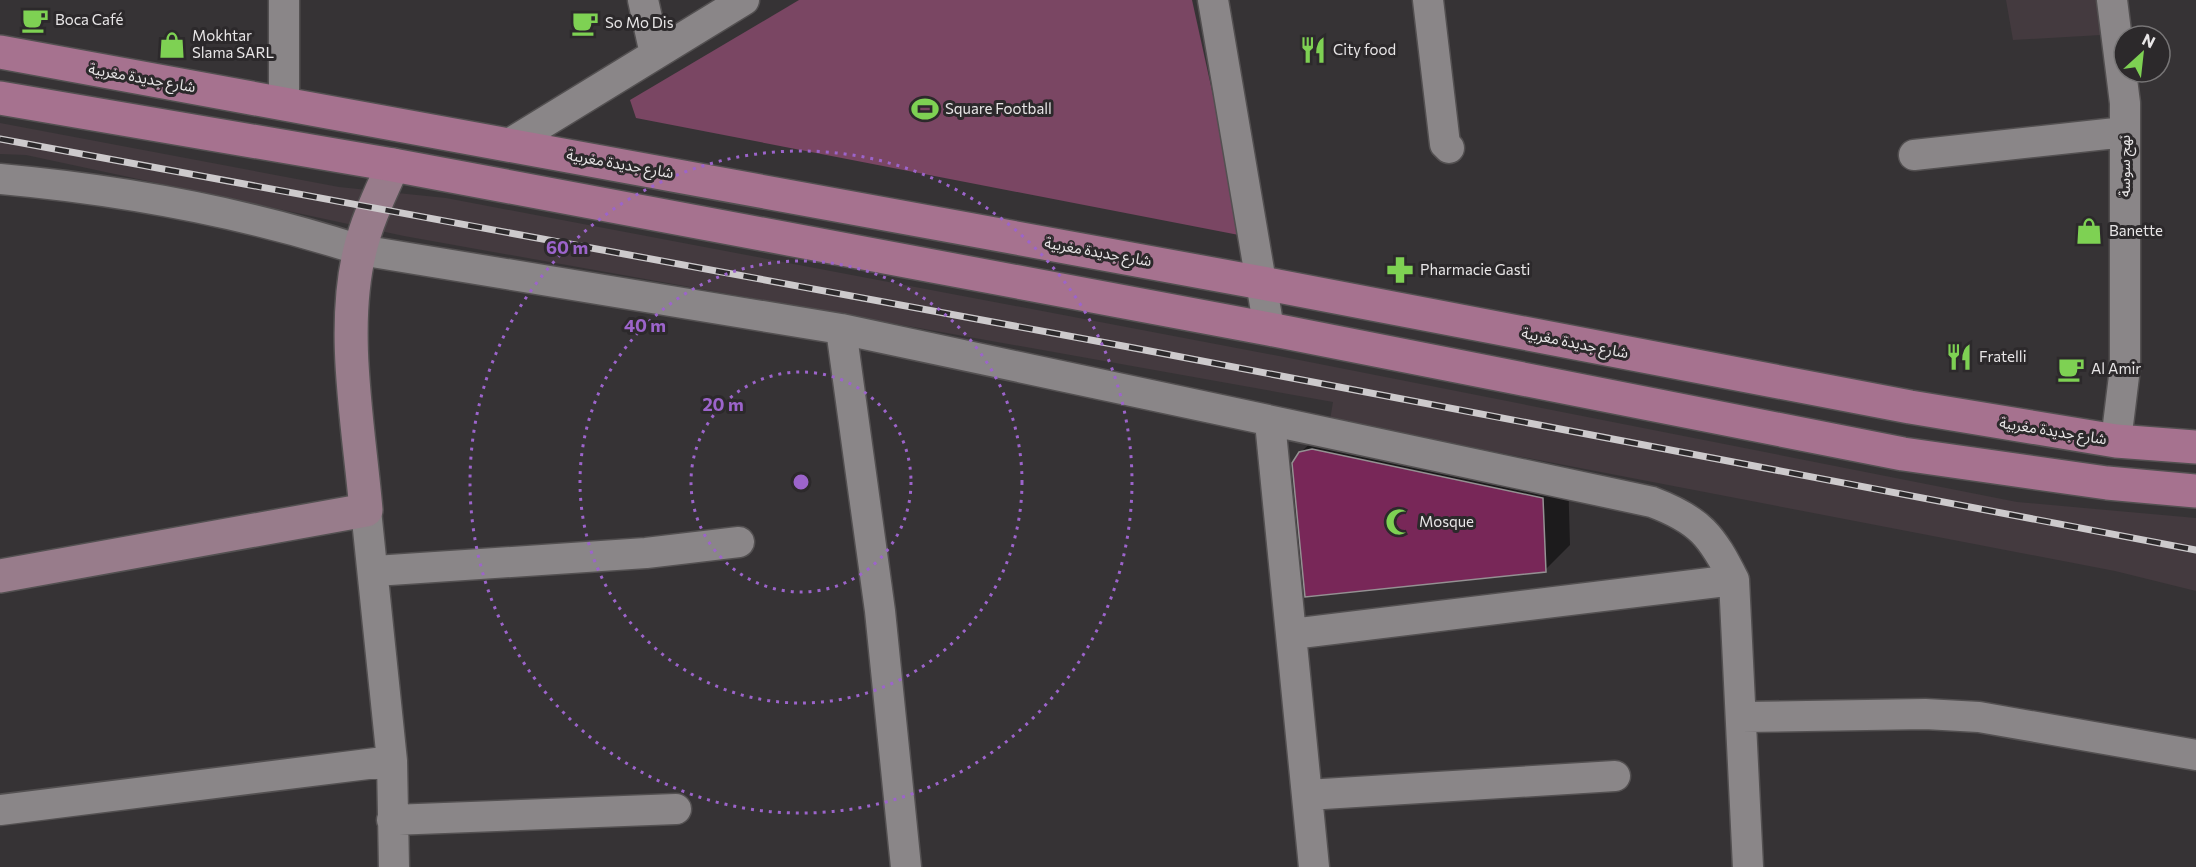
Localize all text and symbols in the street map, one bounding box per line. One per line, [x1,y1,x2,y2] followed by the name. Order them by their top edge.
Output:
[20,5,50,35] cafe icon: Boca Café
[570,8,600,38] cafe icon: So Mo Dis
[55,10,123,28] place label: Boca Café
[605,13,674,31] place label: So Mo Dis
[2112,24,2172,84] north arrow
[192,26,274,61] place label: Mokhtar Slama SARL
[2139,29,2159,51] text: N
[157,30,187,60] shop icon: Mokhtar Slama SARL
[1298,35,1328,65] restaurant icon: City food
[1333,40,1396,58] place label: City food
[87,59,197,99] street label: شارع جديدة مغربية
[910,94,940,124] sports icon: Square Football
[945,99,1052,117] place label: Square Football
[2115,135,2137,197] street label: نهج سوسة
[565,145,675,185] street label: شارع جديدة مغربية
[2074,216,2104,246] shop icon: Banette
[2109,221,2163,239] place label: Banette
[1043,233,1153,273] street label: شارع جديدة مغربية
[546,236,588,258] text: 60 m
[1385,255,1415,285] pharmacy icon: Pharmacie Gasti
[1420,260,1530,278] place label: Pharmacie Gasti
[624,314,666,336] text: 40 m
[1519,323,1630,365] street label: شارع جديدة مغربية
[1944,342,1974,372] restaurant icon: Fratelli
[1979,347,2027,365] place label: Fratelli
[2056,354,2086,384] cafe icon: Al Amir
[2091,359,2141,377] place label: Al Amir
[702,393,744,415] text: 20 m
[1998,413,2108,451] street label: شارع جديدة مغربية
[791,472,811,492] centre of rings
[1384,507,1414,537] mosque icon: Mosque
[1419,512,1474,530] place label: Mosque

